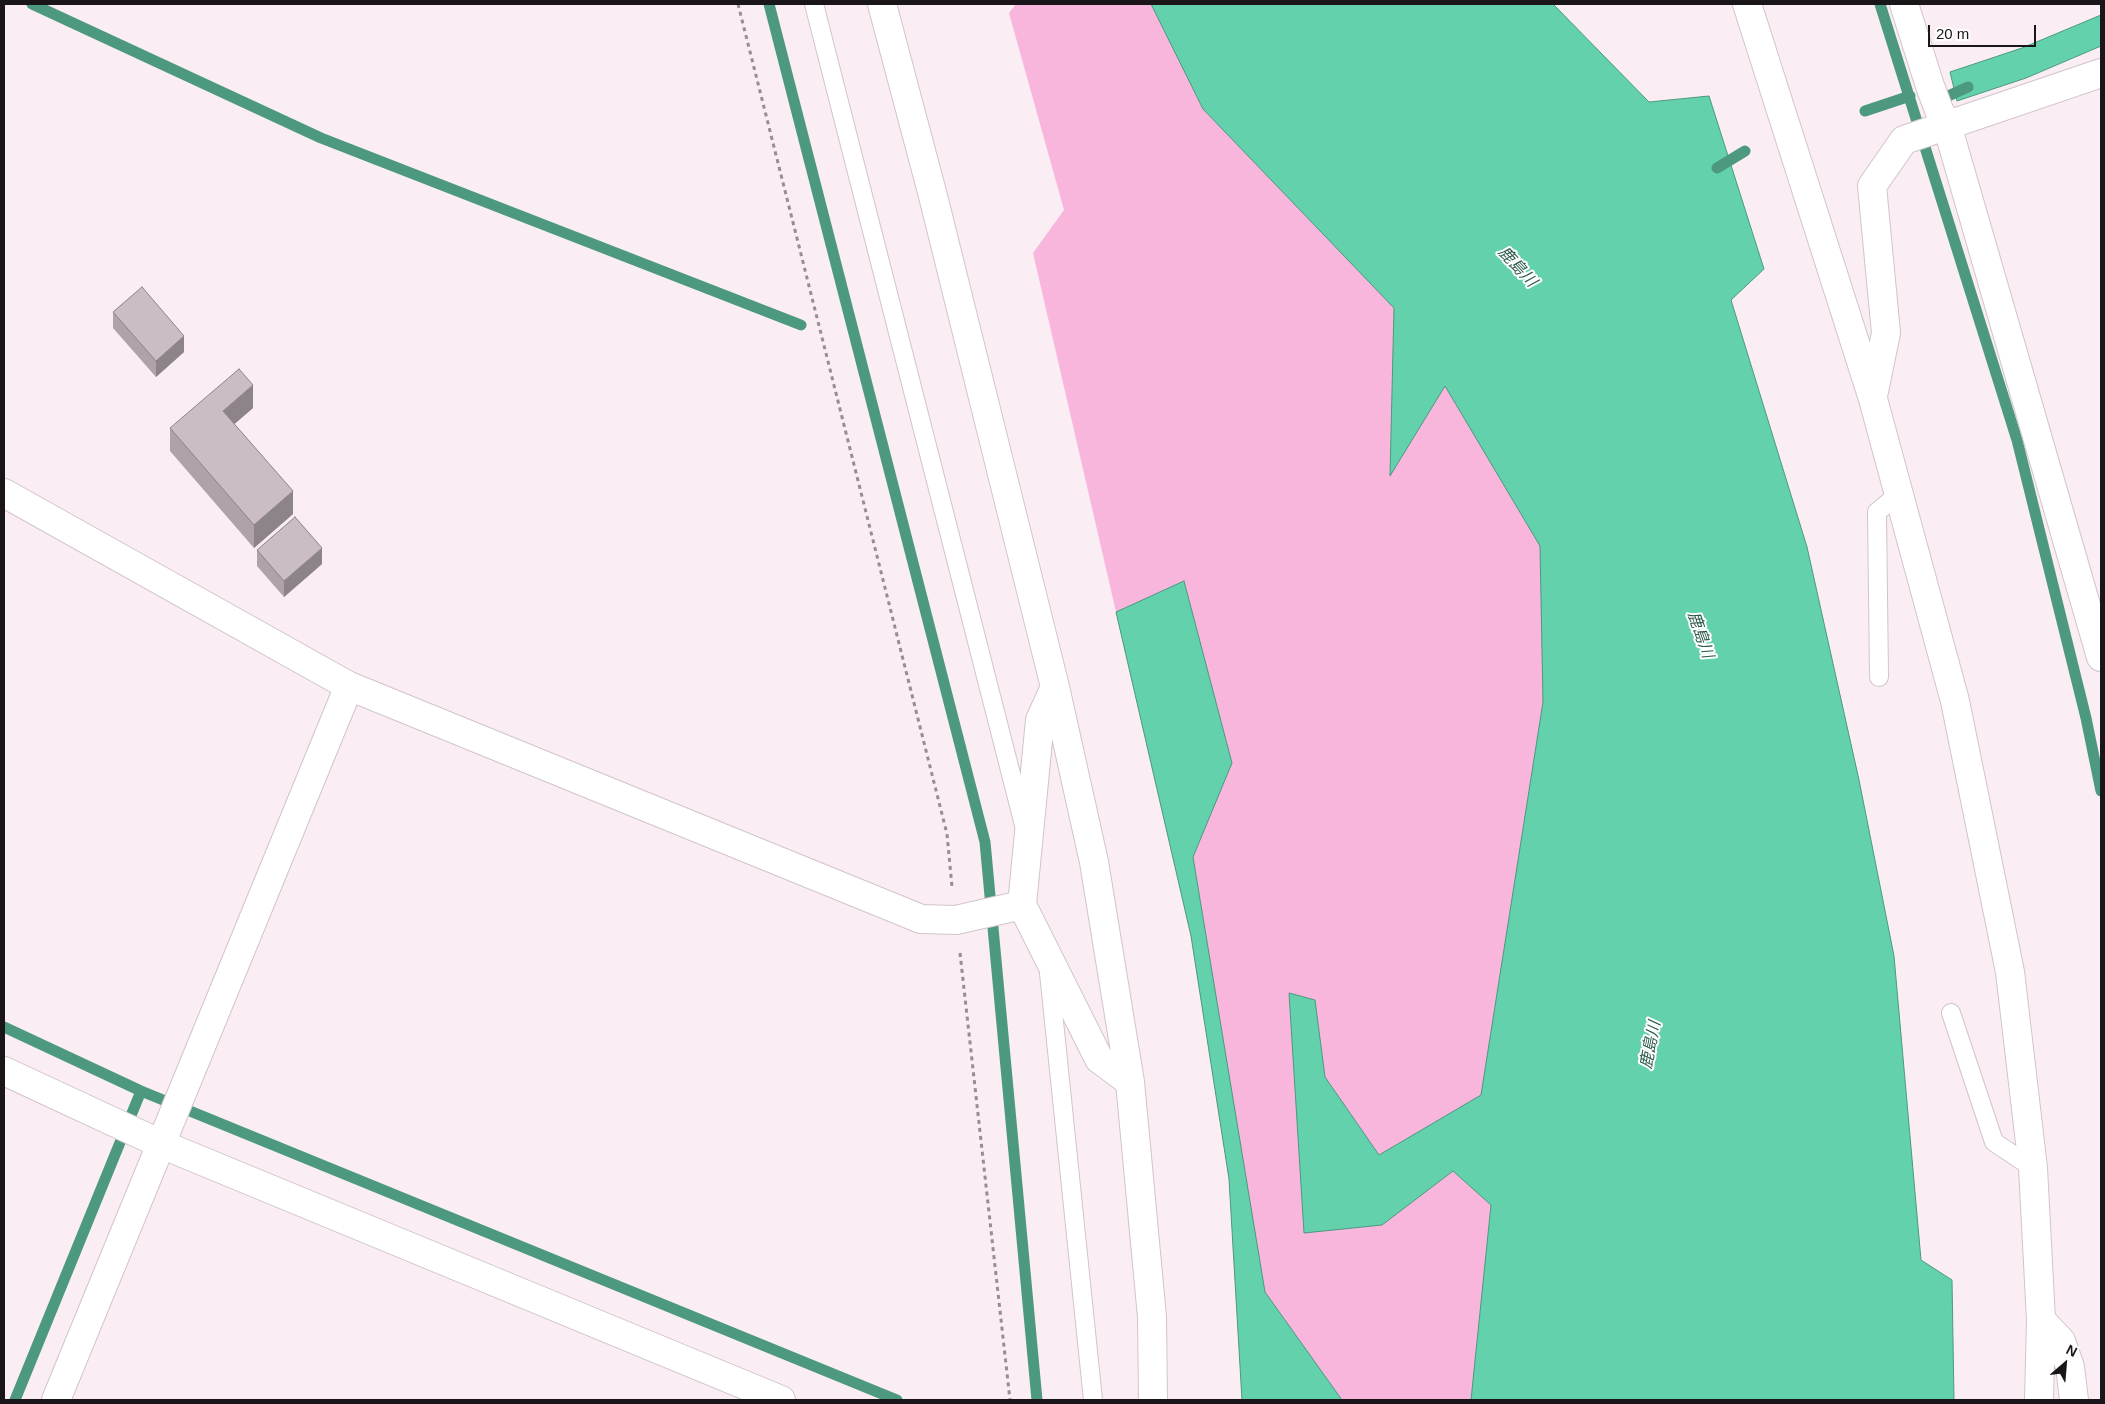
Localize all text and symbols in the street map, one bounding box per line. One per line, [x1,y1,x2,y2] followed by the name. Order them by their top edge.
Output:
[1930,15,2038,47] scale bar
[1936,25,1969,42] text: 20 m
[1494,243,1540,291] water label: 鹿島川
[1683,609,1717,661] water label: 鹿島川
[1637,1020,1665,1070] water label: 鹿島川
[2040,1339,2090,1389] north arrow
[2064,1341,2080,1360] text: N

